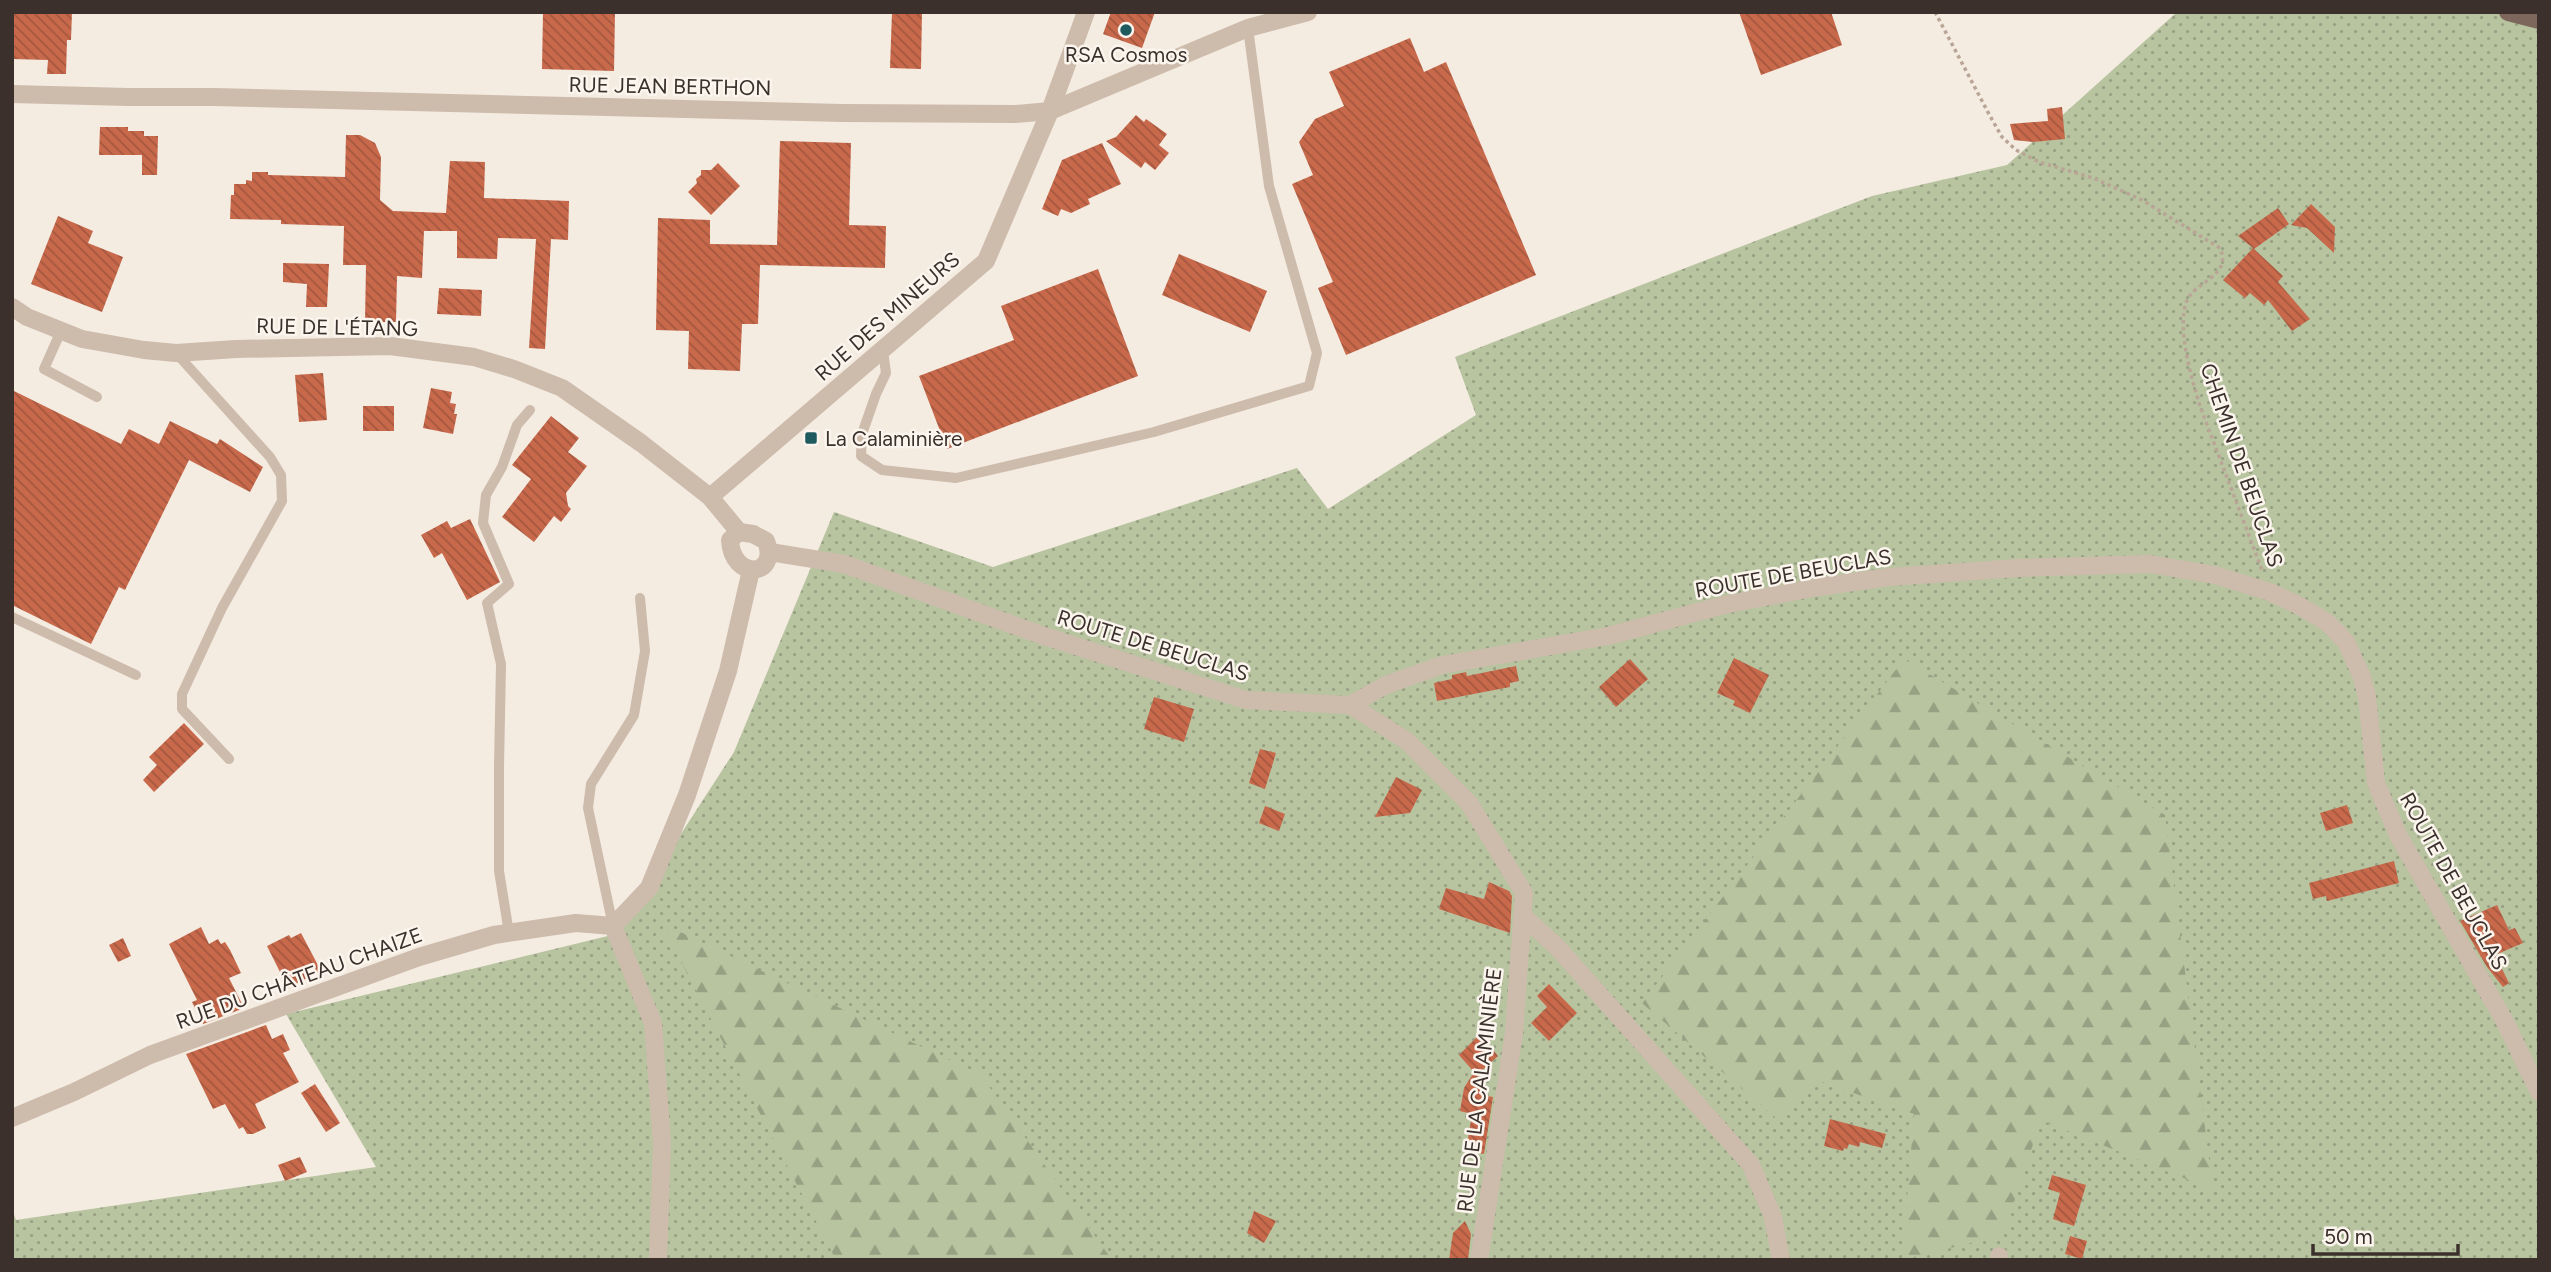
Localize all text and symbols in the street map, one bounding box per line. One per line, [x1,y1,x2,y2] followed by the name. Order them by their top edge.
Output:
[1118,22,1134,38] marker: RSA Cosmos
[1065,42,1187,67] place label: RSA Cosmos
[568,72,772,100] street label: RUE JEAN BERTHON
[810,246,964,386] street label: RUE DES MINEURS
[256,313,418,341] street label: RUE DE L'ÉTANG
[2195,360,2289,570] street label: CHEMIN DE BEUCLAS
[825,426,962,451] place label: La Calaminière
[803,430,819,446] marker: La Calaminière
[1693,543,1893,603] street label: ROUTE DE BEUCLAS
[1054,604,1252,686] street label: ROUTE DE BEUCLAS
[2395,788,2513,974] street label: ROUTE DE BEUCLAS
[172,922,426,1034] street label: RUE DU CHÂTEAU CHAIZE
[1452,966,1506,1214] street label: RUE DE LA CALAMINIÈRE
[2313,1212,2458,1256] scale bar
[2324,1224,2373,1249] text: 50 m

